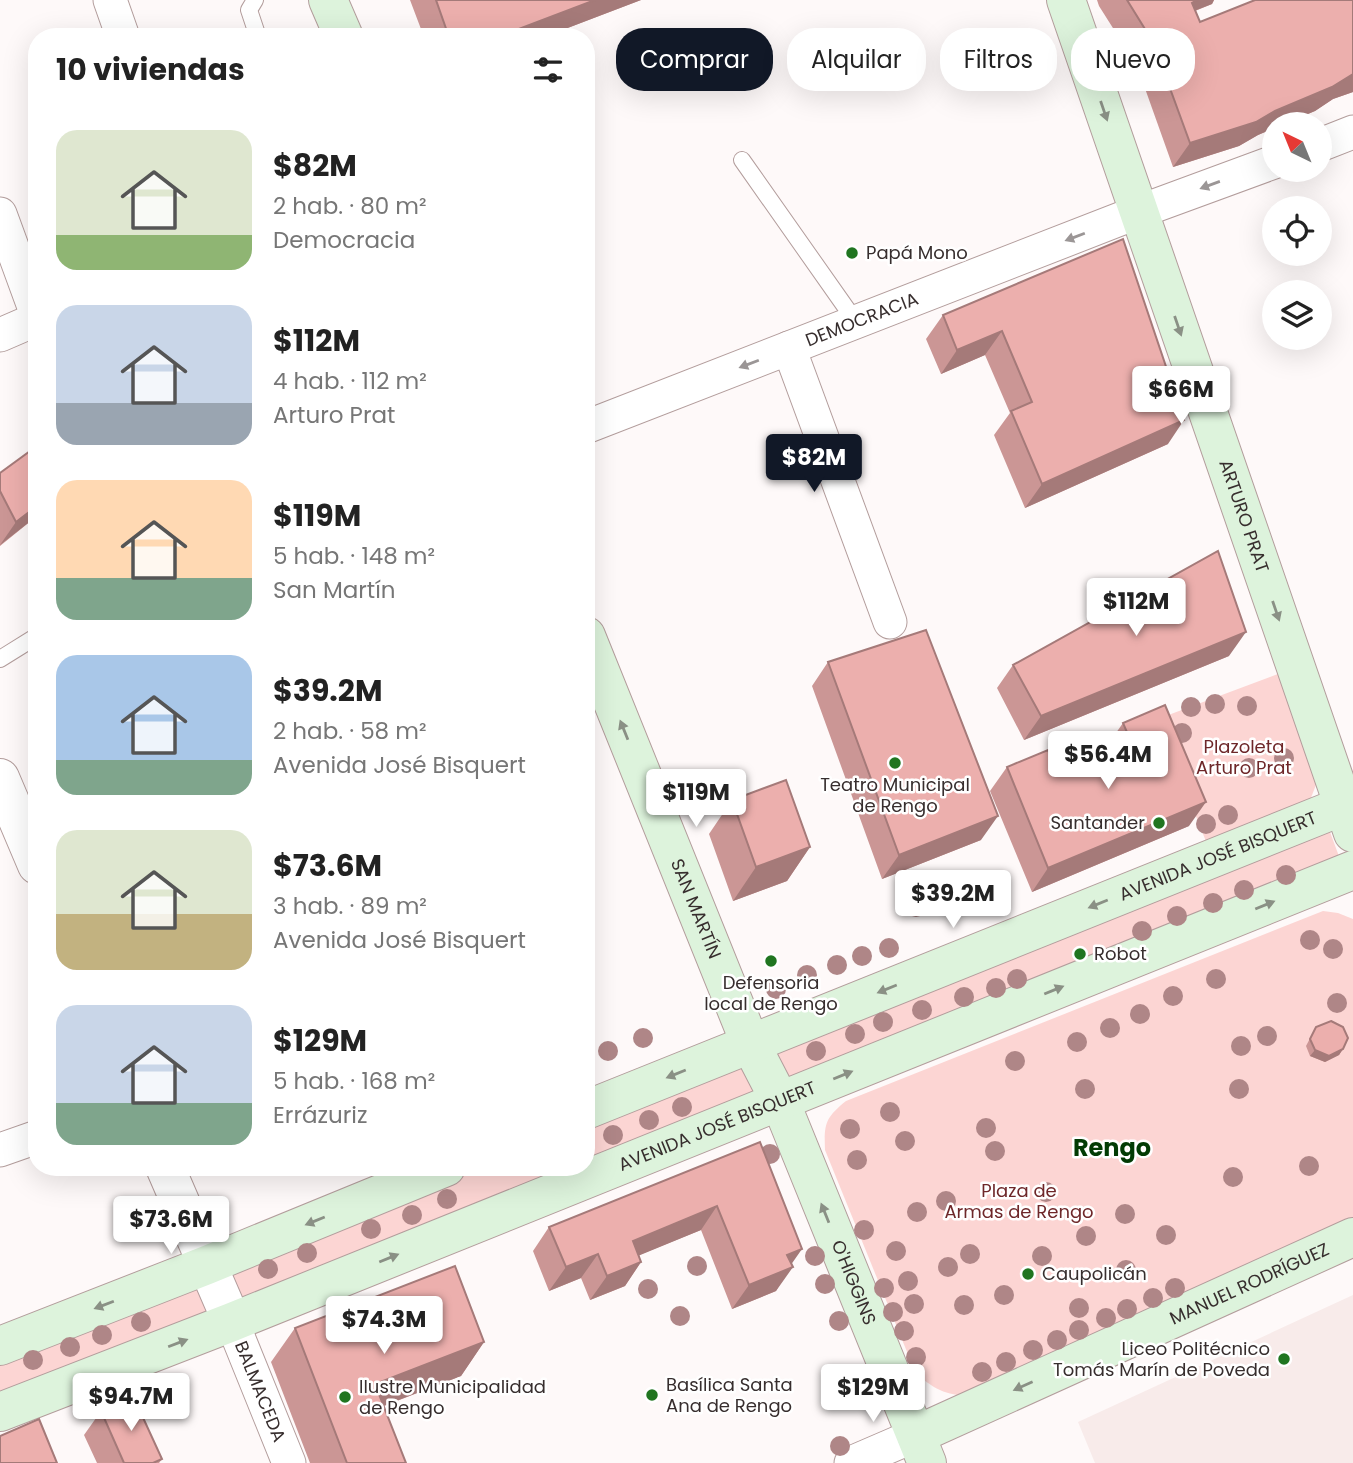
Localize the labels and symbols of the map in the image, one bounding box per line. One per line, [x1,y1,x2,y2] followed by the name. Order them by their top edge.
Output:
[1099,100,1110,121] one-way arrow
[1262,112,1332,182] north arrow
[1200,180,1221,191] one-way arrow
[1064,231,1085,242] one-way arrow
[866,240,968,265] place label: Papá Mono
[844,245,860,261] marker: Papá Mono
[802,286,922,352] street label: DEMOCRACIA
[1173,316,1184,337] one-way arrow
[738,358,759,369] one-way arrow
[1140,366,1222,426] pin: $66M
[773,434,855,494] pin: $82M
[1213,456,1275,576] street label: ARTURO PRAT
[1087,578,1185,638] pin: $112M
[1271,600,1282,621] one-way arrow
[618,720,630,740] one-way arrow
[1051,732,1165,791] pin: $56.4M
[1196,734,1292,780] park label: Plazoleta Arturo Prat
[887,755,903,771] marker: Teatro Municipal de Rengo
[647,770,745,829] pin: $119M
[820,772,970,818] place label: Teatro Municipal de Rengo
[1115,805,1321,907] street label: AVENIDA JOSÉ BISQUERT
[1050,810,1145,835] place label: Santander
[1151,815,1167,831] marker: Santander
[665,855,728,962] street label: SAN MARTÍN
[896,870,1010,930] pin: $39.2M
[1087,899,1108,910] one-way arrow
[1255,900,1276,911] one-way arrow
[1094,941,1147,966] place label: Robot
[1072,946,1088,962] marker: Robot
[763,953,779,969] marker: Defensoria local de Rengo
[704,970,838,1016] place label: Defensoria local de Rengo
[876,983,897,994] one-way arrow
[1044,985,1065,996] one-way arrow
[665,1068,686,1079] one-way arrow
[833,1070,854,1081] one-way arrow
[614,1075,820,1177] street label: AVENIDA JOSÉ BISQUERT
[1073,1131,1151,1164] district label: Rengo
[944,1178,1094,1224] park label: Plaza de Armas de Rengo
[114,1196,228,1256] pin: $73.6M
[820,1202,831,1223] one-way arrow
[305,1215,326,1226] one-way arrow
[826,1236,883,1329] street label: O'HIGGINS
[1165,1236,1333,1331] street label: MANUEL RODRÍGUEZ
[379,1253,400,1264] one-way arrow
[1042,1261,1147,1286] place label: Caupolicán
[1020,1266,1036,1282] marker: Caupolicán
[327,1296,441,1356] pin: $74.3M
[93,1300,114,1311] one-way arrow
[1053,1336,1270,1382] place label: Liceo Politécnico Tomás Marín de Poveda
[167,1337,188,1348] one-way arrow
[229,1337,292,1445] street label: BALMACEDA
[1276,1351,1292,1367] marker: Liceo Politécnico Tomás Marín de Poveda
[824,1364,922,1424] pin: $129M
[666,1372,793,1418] place label: Basílica Santa Ana de Rengo
[74,1374,188,1433] pin: $94.7M
[359,1374,546,1420] place label: Ilustre Municipalidad de Rengo
[1013,1380,1033,1392] one-way arrow
[644,1387,660,1403] marker: Basílica Santa Ana de Rengo
[337,1389,353,1405] marker: Ilustre Municipalidad de Rengo

